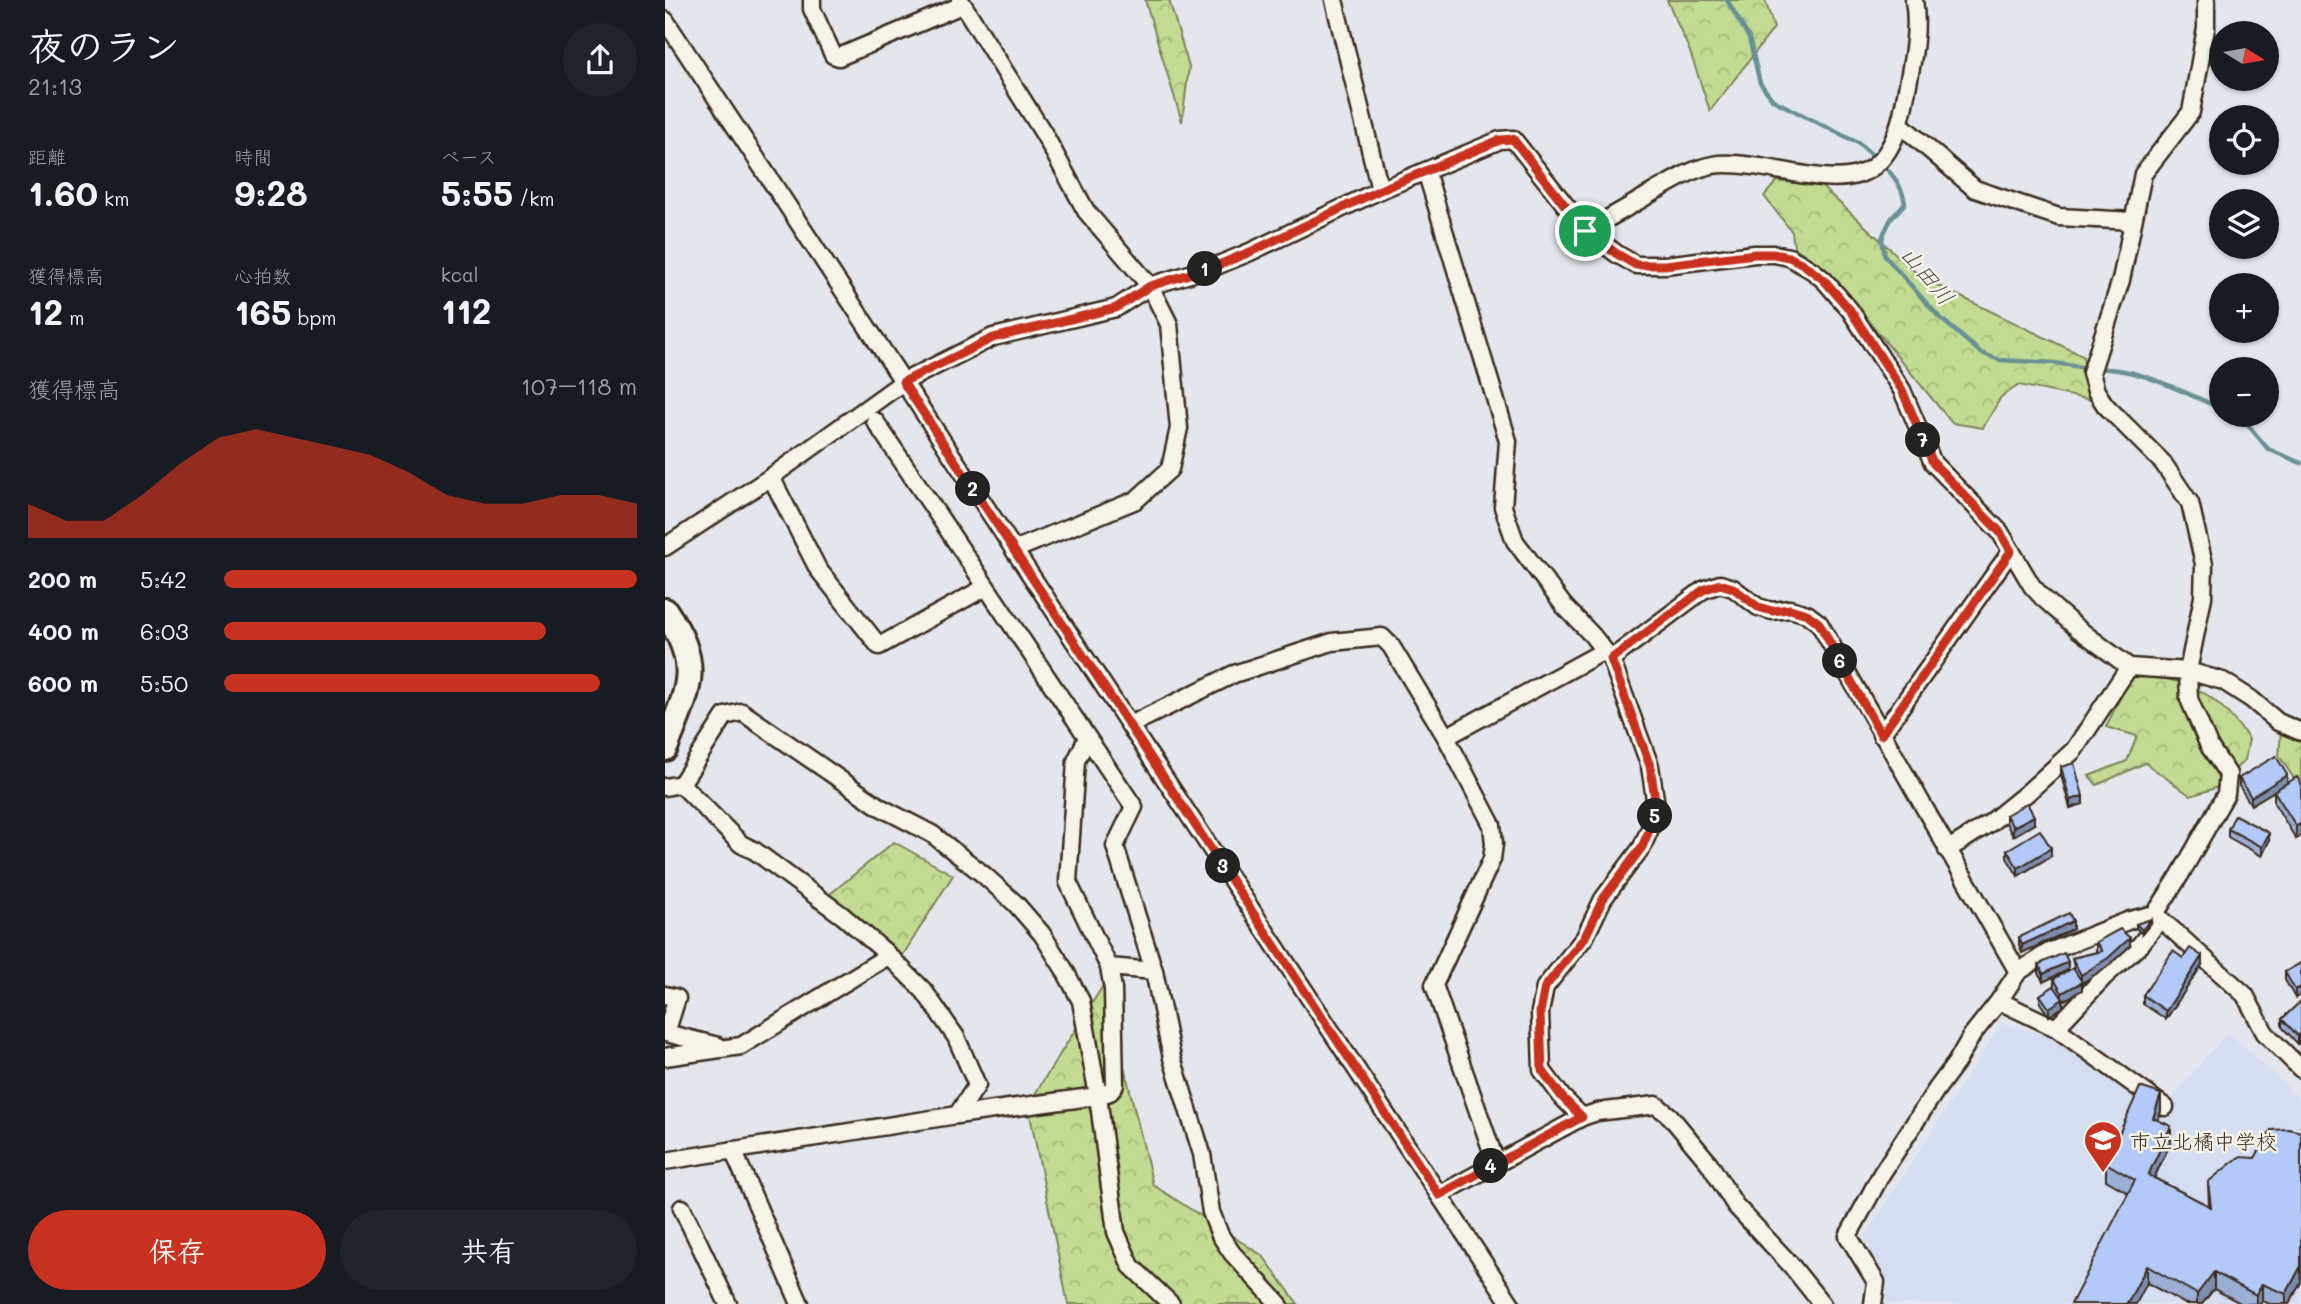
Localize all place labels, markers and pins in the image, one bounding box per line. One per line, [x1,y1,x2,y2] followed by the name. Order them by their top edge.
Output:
[1555,201,1615,261] pin
[1187,252,1223,286] pin: 1
[1905,422,1941,458] pin: 7
[955,472,991,506] pin: 2
[1823,644,1857,678] pin: 6
[1637,798,1672,834] pin: 5
[1205,848,1241,884] pin: 3
[2082,1119,2124,1174] school or university icon: 市立北橘中学校
[2130,1127,2277,1154] place label: 市立北橘中学校
[1473,1148,1509,1184] pin: 4

